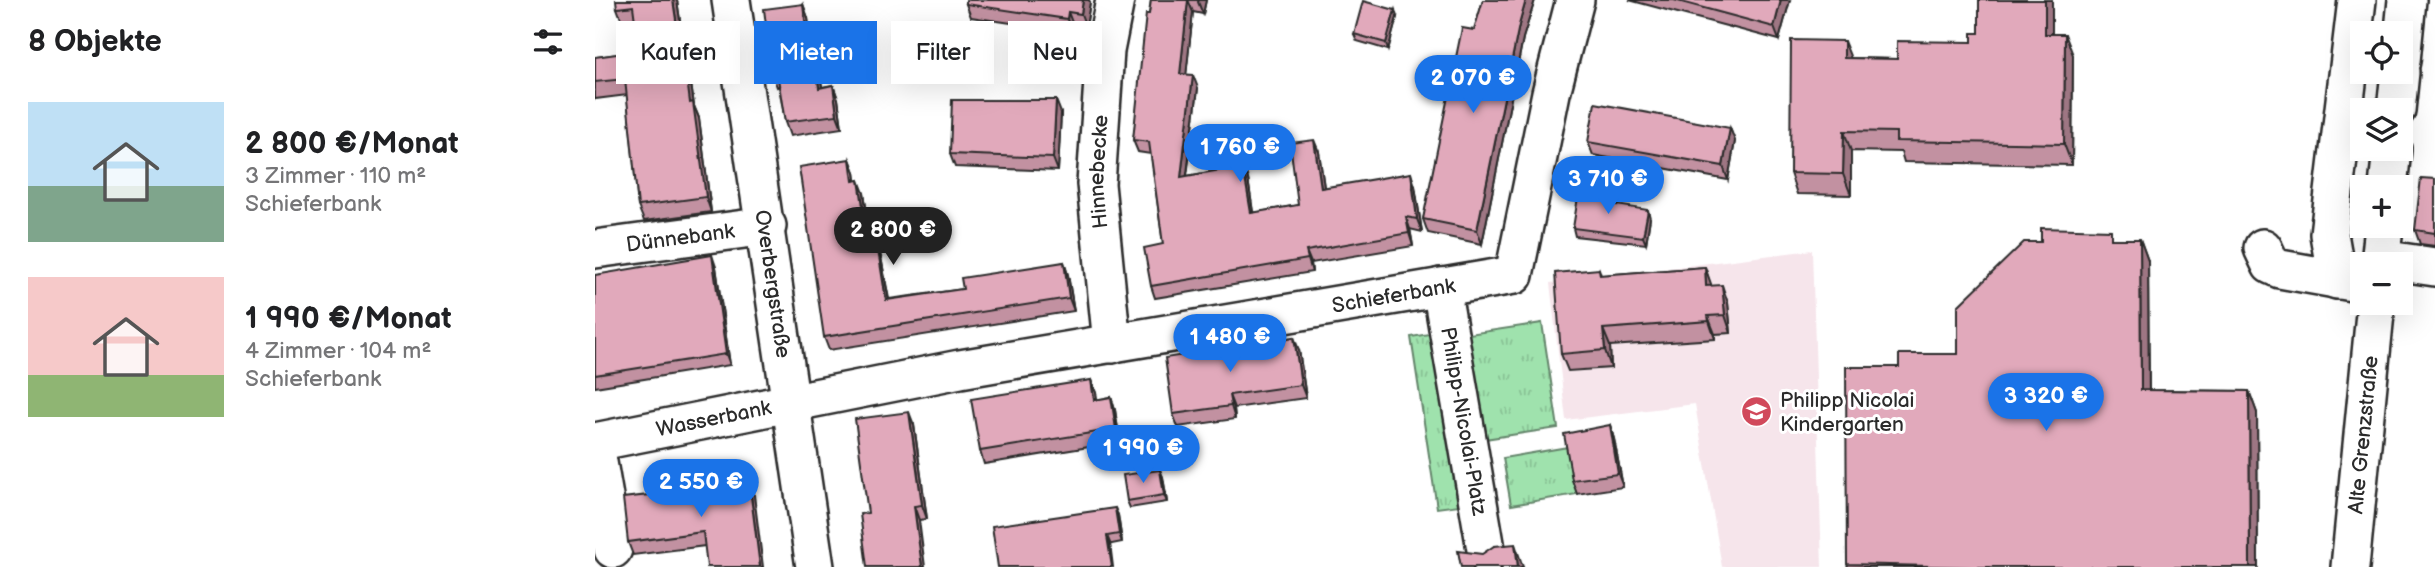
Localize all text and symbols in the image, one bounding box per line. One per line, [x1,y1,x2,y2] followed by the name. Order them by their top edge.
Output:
[616,21,740,84] chip: Kaufen
[754,21,877,84] chip: Mieten
[891,21,994,84] chip: Filter
[1008,21,1102,84] chip: Neu
[2350,21,2413,315] map controls
[2350,21,2413,84] button: locate
[529,23,567,61] icon: filters
[28,24,162,60] text: 8 Objekte
[1408,55,1538,115] pin: 2 070 €
[1431,64,1515,92] text: 2 070 €
[2350,98,2413,161] button: layers
[1084,114,1114,230] street label: Hinnebecke
[1175,124,1305,184] pin: 1 760 €
[245,126,458,162] text: 2 800 €/Monat
[84,130,168,214] icon: home
[1200,133,1280,161] text: 1 760 €
[1543,156,1673,216] pin: 3 710 €
[245,162,426,190] text: 3 Zimmer · 110 m²
[1568,165,1648,193] text: 3 710 €
[2350,175,2413,238] button: +
[245,190,381,218] text: Schieferbank
[749,208,796,360] street label: Overbergstraße
[828,208,958,267] pin: 2 800 €
[850,216,936,244] text: 2 800 €
[625,218,737,258] street label: Dünnebank
[2350,252,2413,315] button: −
[1330,273,1458,319] street label: Schieferbank
[245,301,452,337] text: 1 990 €/Monat
[84,305,168,389] icon: home
[1165,314,1295,374] pin: 1 480 €
[1189,323,1271,351] text: 1 480 €
[1435,325,1492,518] street label: Philipp-Nicolai-Platz
[245,337,431,365] text: 4 Zimmer · 104 m²
[2343,354,2384,515] street label: Alte Grenzstraße
[245,365,381,393] text: Schieferbank
[1981,374,2111,433] pin: 3 320 €
[2004,382,2088,410] text: 3 320 €
[1780,388,1915,437] place label: Philipp Nicolai Kindergarten
[654,395,774,442] street label: Wasserbank
[1740,395,1774,429] school or university icon: Philipp Nicolai Kindergarten
[1078,426,1208,485] pin: 1 990 €
[1103,434,1183,462] text: 1 990 €
[636,460,766,519] pin: 2 550 €
[659,468,743,496] text: 2 550 €

